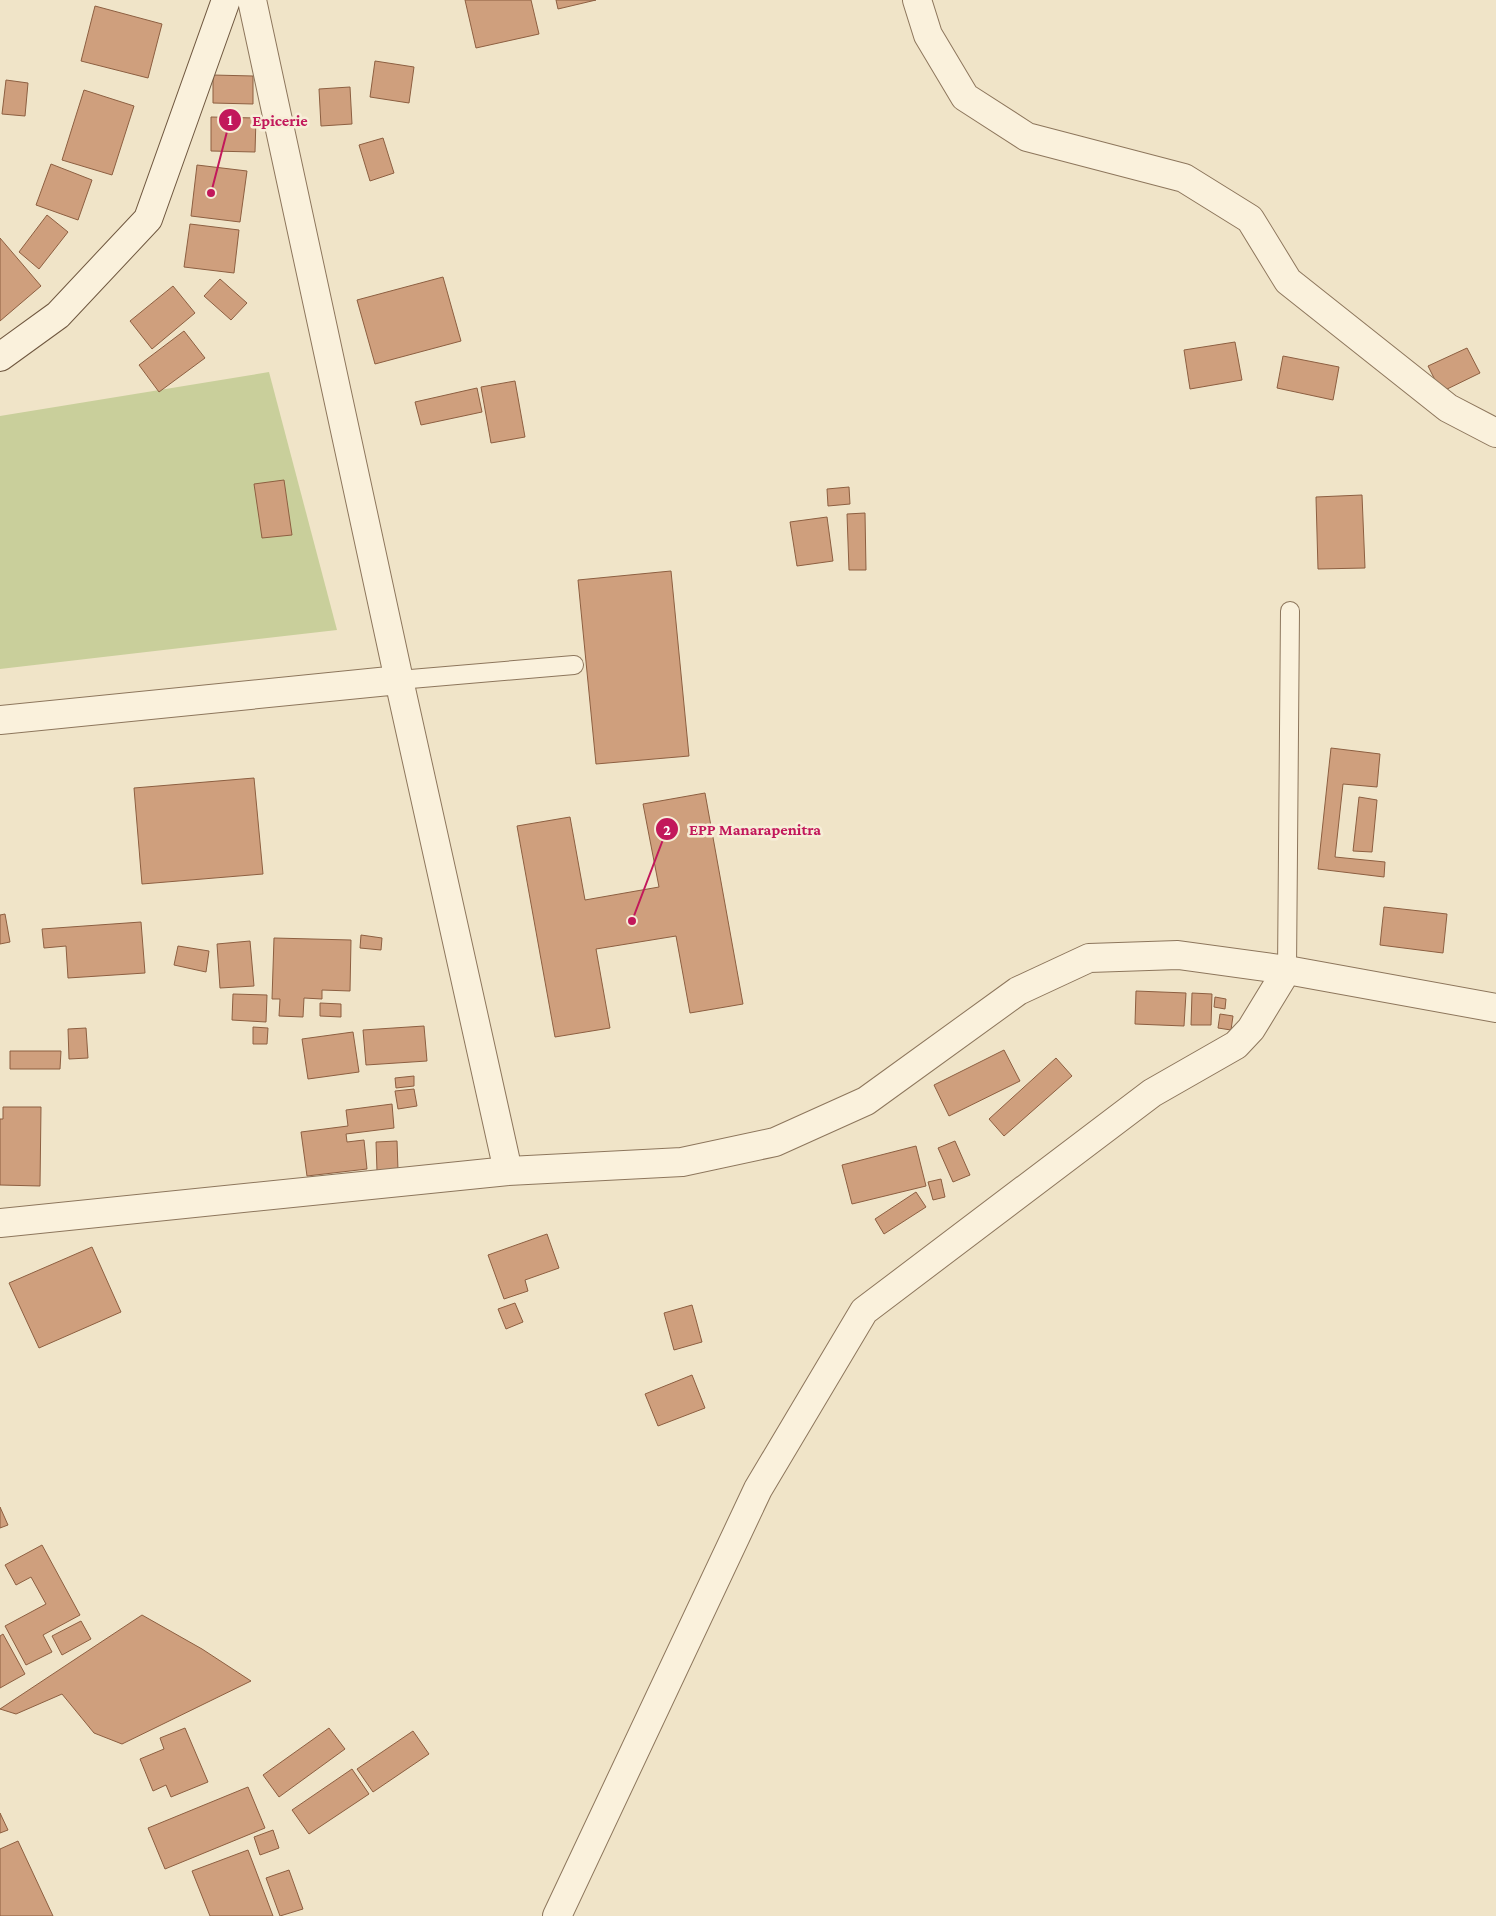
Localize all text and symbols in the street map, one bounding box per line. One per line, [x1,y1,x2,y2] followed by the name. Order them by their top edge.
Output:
[217,105,318,136] callout: Epicerie
[227,112,233,128] text: 1
[252,112,308,129] text: Epicerie
[654,814,831,845] callout: EPP Manarapenitra
[689,821,821,838] text: EPP Manarapenitra
[663,822,671,838] text: 2

